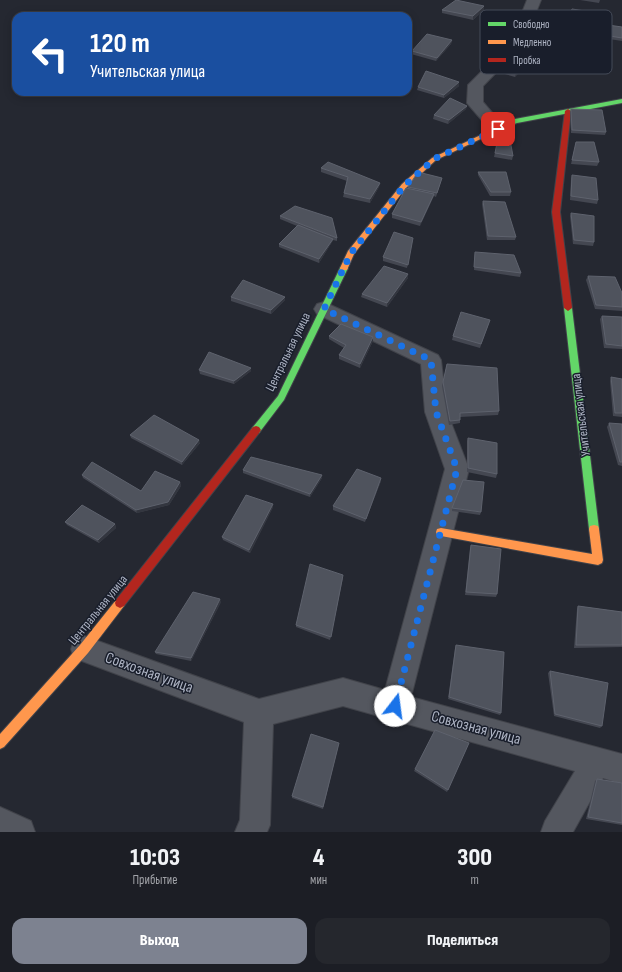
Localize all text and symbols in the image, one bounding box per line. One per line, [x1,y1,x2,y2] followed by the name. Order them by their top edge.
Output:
[480,10,612,74] legend
[513,18,550,31] text: Свободно
[90,27,150,60] text: 120 m
[24,28,76,80] icon: left
[513,36,552,49] text: Медленно
[513,54,541,67] text: Пробка
[90,61,205,82] text: Учительская улица
[481,112,515,146] pin
[487,118,509,140] icon: arrive
[262,310,314,394] street label: Центральная улица
[568,373,594,457] street label: Учительская улица
[65,572,131,648] street label: Центральная улица
[103,648,195,698] street label: Совхозная улица
[374,685,416,727] position arrow
[429,707,523,749] street label: Совхозная улица
[130,843,180,872] text: 10:03
[313,843,324,872] text: 4
[457,843,492,872] text: 300
[132,872,178,888] text: Прибытие
[310,872,327,888] text: мин
[470,872,479,888] text: m
[12,918,307,964] button: Выход
[315,918,610,964] button: Поделиться

